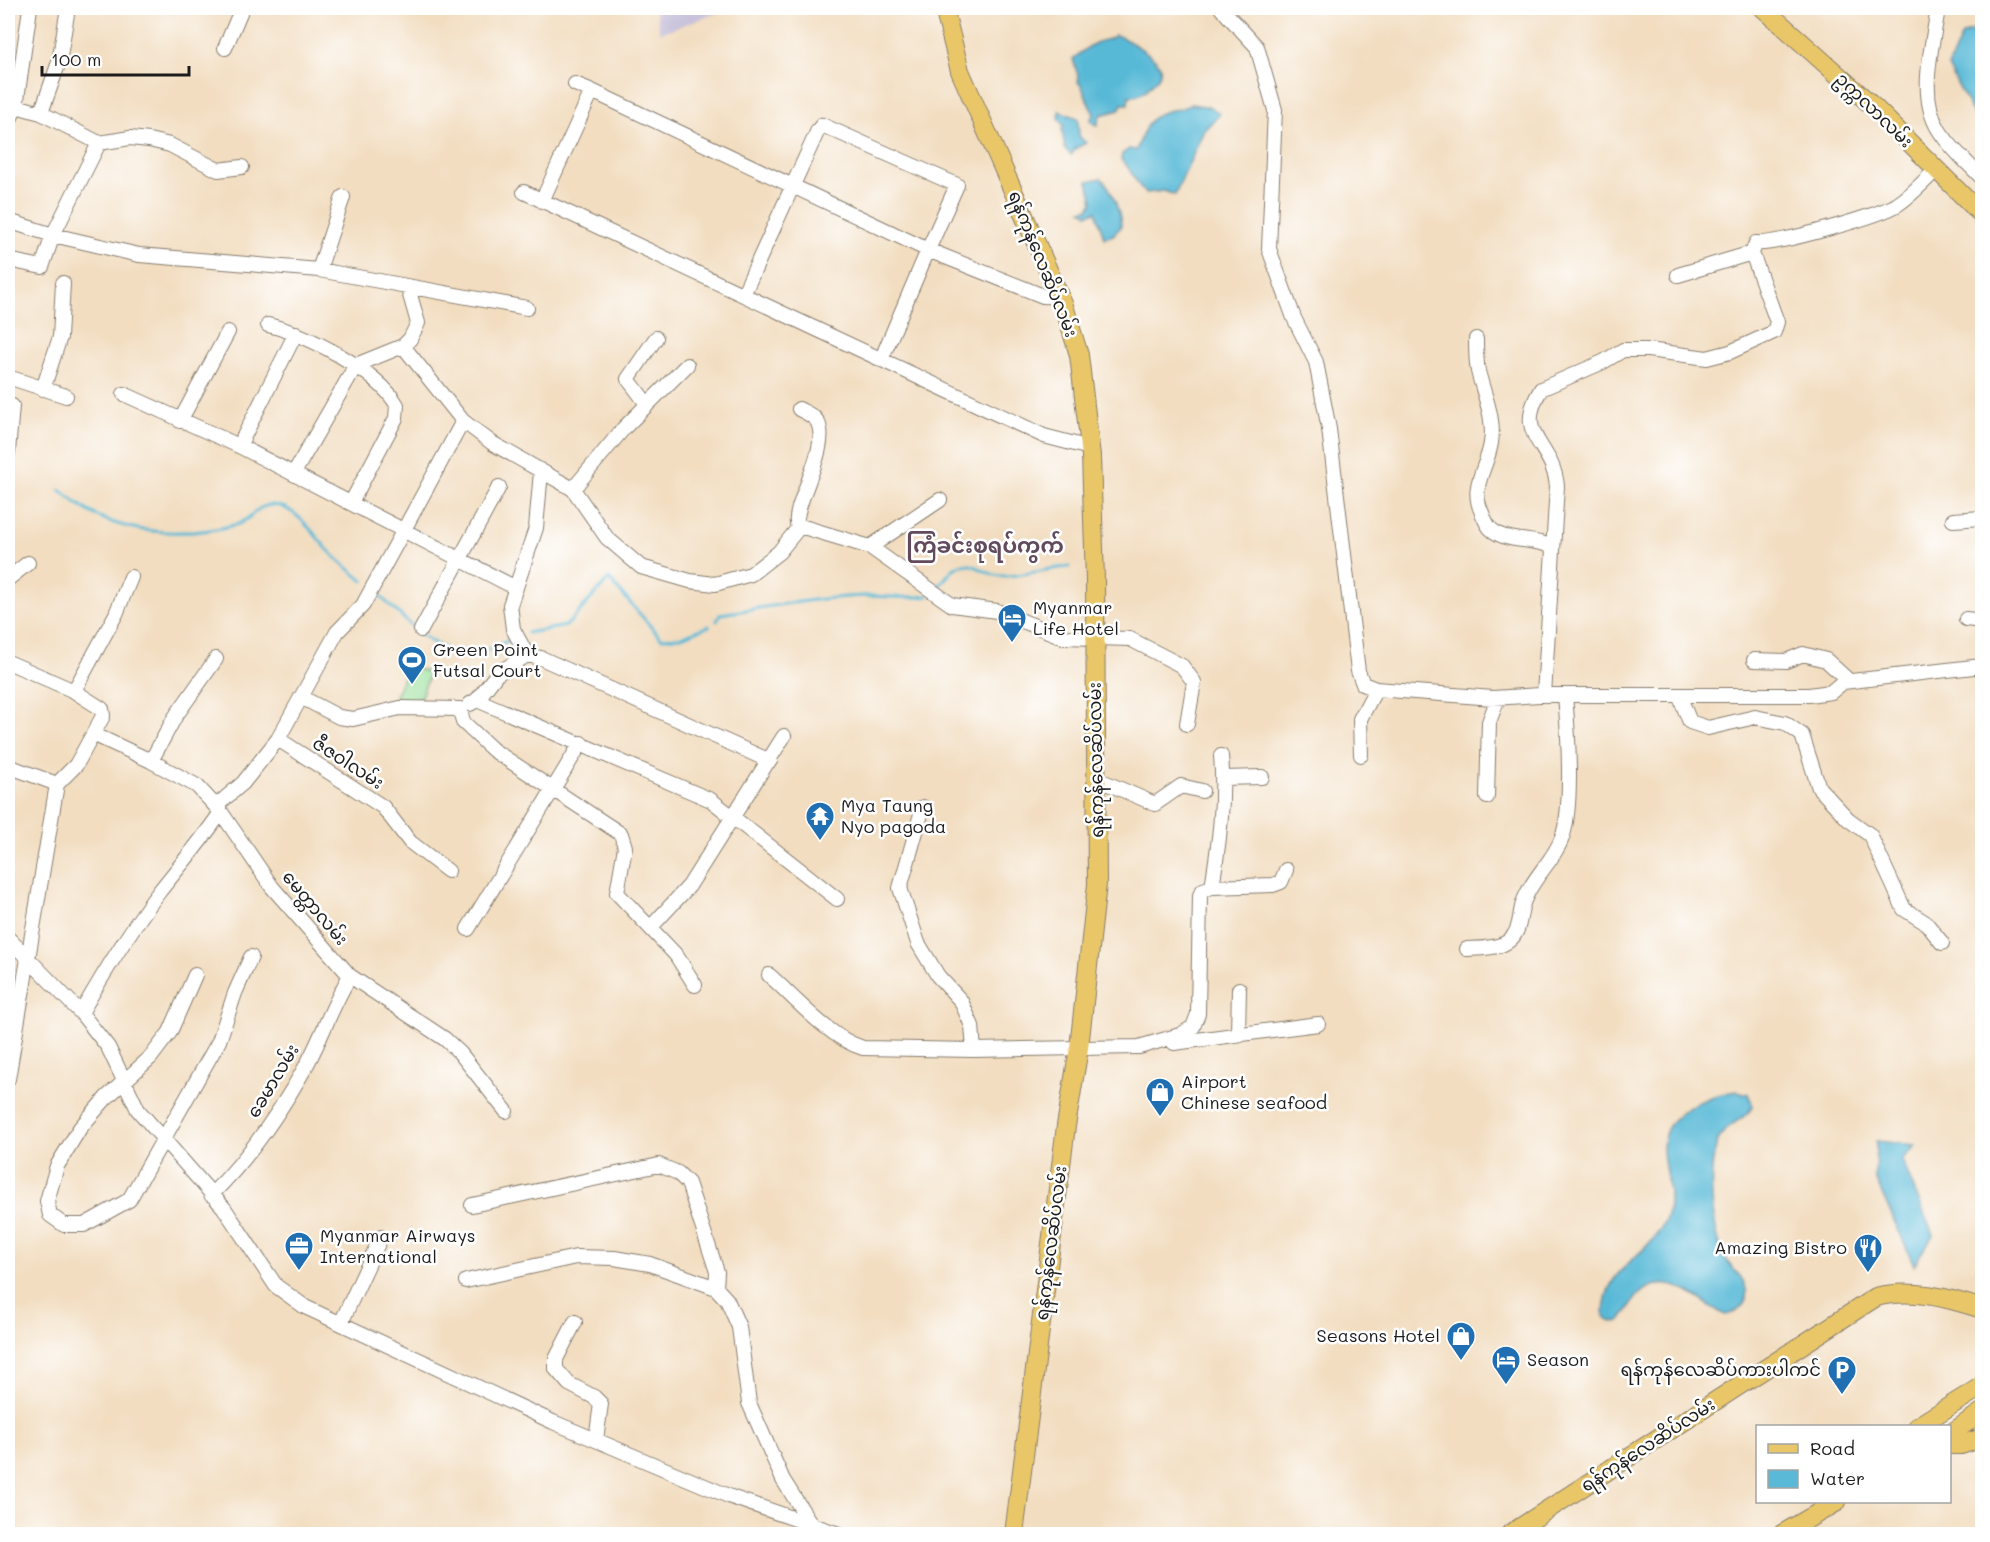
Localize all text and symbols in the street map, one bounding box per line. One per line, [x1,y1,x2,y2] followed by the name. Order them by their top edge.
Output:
[42,39,189,77] scale bar
[51,47,101,71] text: 100 m
[1828,66,1919,155] street label: ဥက္ကလာလမ်း
[1000,187,1085,342] street label: ရန်ကုန်လေဆိပ်လမ်း
[906,530,1064,563] district label: ကြံခင်းစုရပ်ကွက်
[1033,595,1119,640] place label: Myanmar Life Hotel
[996,602,1028,644] hotel icon: Myanmar Life Hotel
[433,637,541,682] place label: Green Point Futsal Court
[396,644,428,686] sports icon: Green Point Futsal Court
[1081,682,1112,838] street label: ရန်ကုန်လေဆိပ်လမ်း
[308,729,389,794] street label: ဇီဇဝါလမ်း
[841,793,946,838] place label: Mya Taung Nyo pagoda
[804,800,836,842] temple icon: Mya Taung Nyo pagoda
[274,865,354,952] street label: မေတ္တာလမ်း
[241,1039,304,1122] street label: ခေမာလမ်း
[1181,1069,1327,1114] place label: Airport Chinese seafood
[1144,1076,1176,1118] shop icon: Airport Chinese seafood
[1028,1164,1075,1322] street label: ရန်ကုန်လေဆိပ်လမ်း
[320,1223,476,1268] place label: Myanmar Airways International
[283,1230,315,1272] office icon: Myanmar Airways International
[1852,1232,1884,1274] restaurant icon: Amazing Bistro
[1714,1235,1847,1259] place label: Amazing Bistro
[1445,1320,1477,1362] shop icon: Seasons Hotel
[1317,1323,1440,1347] place label: Seasons Hotel
[1490,1344,1522,1386] hotel icon: Season
[1527,1347,1589,1371] place label: Season
[1826,1354,1858,1396] parking icon: ရန်ကုန်လေဆိပ်ကားပါကင်
[1620,1356,1821,1385] place label: ရန်ကုန်လေဆိပ်ကားပါကင်
[1575,1391,1721,1500] street label: ရန်ကုန်လေဆိပ်လမ်း
[1756,1425,1951,1503] legend
[1810,1436,1855,1460] text: Road
[1810,1466,1865,1490] text: Water

